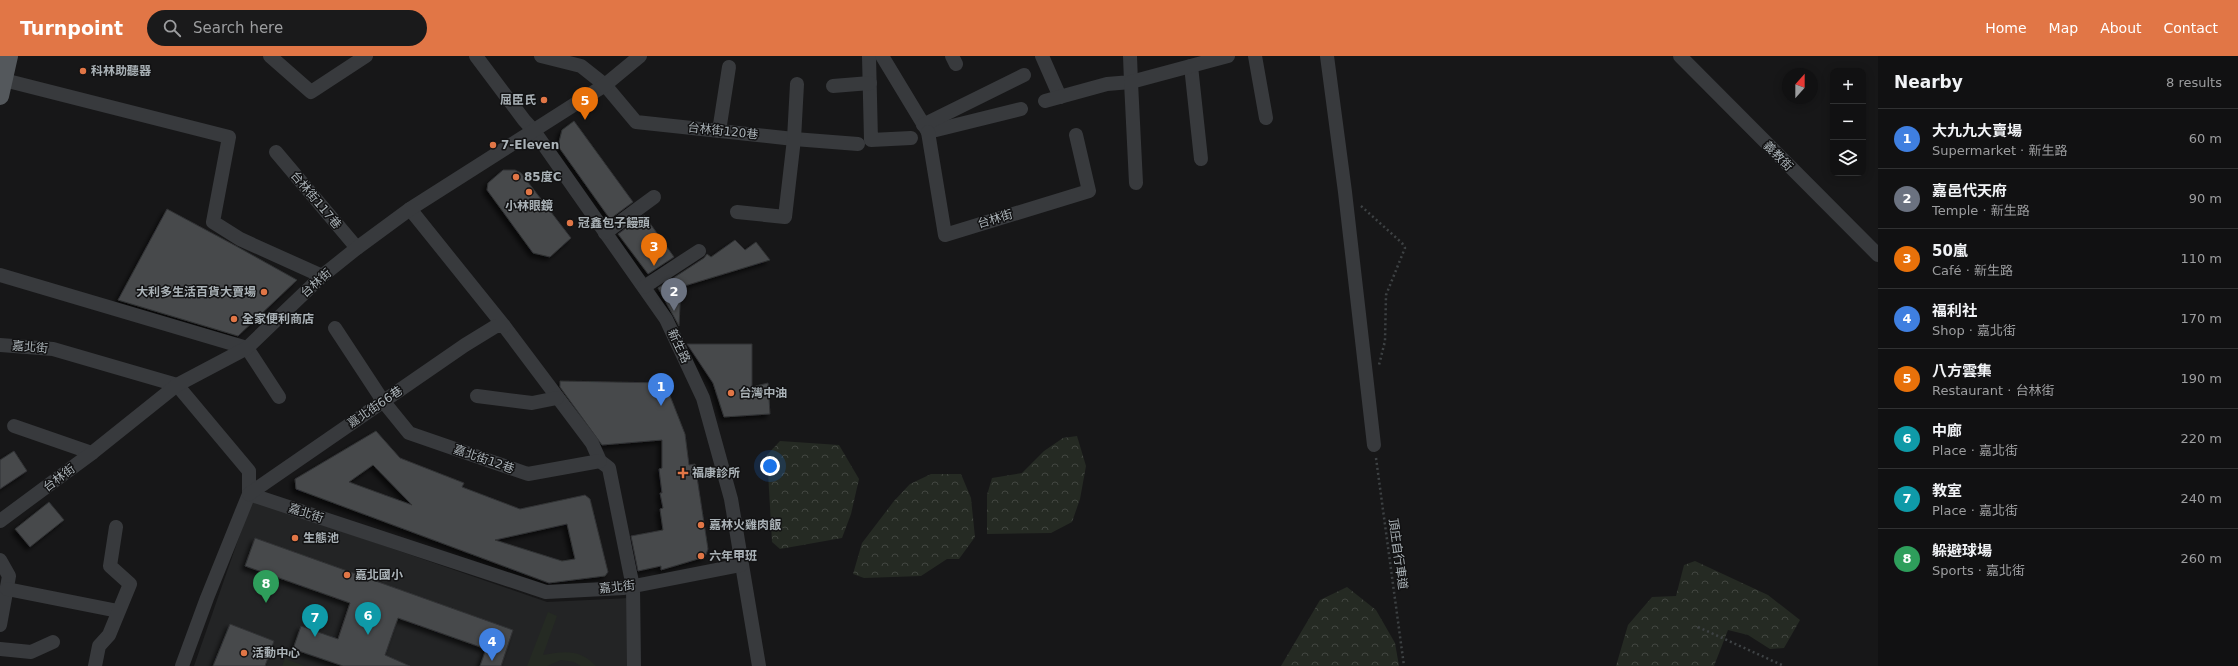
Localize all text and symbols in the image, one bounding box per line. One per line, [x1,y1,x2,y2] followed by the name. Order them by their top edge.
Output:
[147,10,427,46] search box
[20,17,123,39] text: Turnpoint
[161,17,183,39] icon: search
[193,19,283,37] text: Search here
[1985,20,2027,36] text: Home
[2049,20,2078,36] text: Map
[2100,20,2142,36] text: About
[2164,20,2218,36] text: Contact
[91,64,151,78] place label: 科林助聽器
[78,66,88,76] marker: 科林助聽器
[1782,68,1818,104] north arrow
[1830,68,1866,176] map controls
[1830,68,1866,104] button: +
[1894,72,1963,92] text: Nearby
[2166,75,2222,90] text: 8 results
[572,87,598,120] pin: 5
[500,93,536,107] place label: 屈臣氏
[539,95,549,105] marker: 屈臣氏
[1830,104,1866,140] button: −
[687,120,759,142] street label: 台林街120巷
[1932,122,2022,140] text: 大九九大賣場
[1902,131,1912,146] text: 1
[2189,131,2222,146] text: 60 m
[501,138,559,152] place label: 7-Eleven
[1760,138,1796,174] street label: 義教街
[488,140,498,150] marker: 7-Eleven
[1830,140,1866,176] button: layers
[1932,143,2067,158] text: Supermarket · 新生路
[288,168,344,232] street label: 台林街117巷
[524,170,562,184] place label: 85度C
[511,172,521,182] marker: 85度C
[1932,182,2007,200] text: 嘉邑代天府
[524,187,534,197] marker: 小林眼鏡
[1902,191,1912,206] text: 2
[2189,191,2222,206] text: 90 m
[505,199,553,213] place label: 小林眼鏡
[1932,203,2030,218] text: Temple · 新生路
[976,207,1014,231] street label: 台林街
[578,216,650,230] place label: 冠鑫包子饅頭
[565,218,575,228] marker: 冠鑫包子饅頭
[641,233,667,266] pin: 3
[1932,242,1968,260] text: 50嵐
[1902,251,1912,266] text: 3
[2180,251,2222,266] text: 110 m
[1932,263,2013,278] text: Café · 新生路
[298,266,334,300] street label: 台林街
[661,278,687,311] pin: 2
[136,285,256,299] place label: 大利多生活百貨大賣場
[259,287,269,297] marker: 大利多生活百貨大賣場
[1932,302,1977,320] text: 福利社
[1902,311,1912,326] text: 4
[2180,311,2222,326] text: 170 m
[242,312,314,326] place label: 全家便利商店
[229,314,239,324] marker: 全家便利商店
[1932,323,2016,338] text: Shop · 嘉北街
[665,327,693,365] street label: 新生路
[11,338,49,356] street label: 嘉北街
[1932,362,1992,380] text: 八方雲集
[1902,371,1912,386] text: 5
[2180,371,2222,386] text: 190 m
[648,373,674,406] pin: 1
[1932,383,2055,398] text: Restaurant · 台林街
[345,384,405,430] street label: 嘉北街66巷
[739,386,787,400] place label: 台灣中油
[726,388,736,398] marker: 台灣中油
[1932,422,1962,440] text: 中廊
[1902,431,1912,446] text: 6
[2180,431,2222,446] text: 220 m
[452,442,516,476] street label: 嘉北街12巷
[1932,443,2018,458] text: Place · 嘉北街
[760,456,780,476] your location
[40,462,78,494] street label: 台林街
[692,466,740,480] place label: 福康診所
[677,467,689,479] marker: 福康診所
[1932,482,1962,500] text: 教室
[1902,491,1912,506] text: 7
[2180,491,2222,506] text: 240 m
[287,501,325,525] street label: 嘉北街
[1932,503,2018,518] text: Place · 嘉北街
[1386,517,1410,591] street label: 頂庄自行車道
[709,518,782,532] place label: 嘉林火雞肉飯
[696,520,706,530] marker: 嘉林火雞肉飯
[303,531,339,545] place label: 生態池
[290,533,300,543] marker: 生態池
[1932,542,1992,560] text: 躲避球場
[709,549,757,563] place label: 六年甲班
[696,551,706,561] marker: 六年甲班
[1902,551,1912,566] text: 8
[2180,551,2222,566] text: 260 m
[1932,563,2025,578] text: Sports · 嘉北街
[355,568,403,582] place label: 嘉北國小
[253,570,279,603] pin: 8
[342,570,352,580] marker: 嘉北國小
[598,578,636,596] street label: 嘉北街
[355,602,381,635] pin: 6
[302,604,328,637] pin: 7
[479,628,505,661] pin: 4
[252,646,300,660] place label: 活動中心
[239,648,249,658] marker: 活動中心

